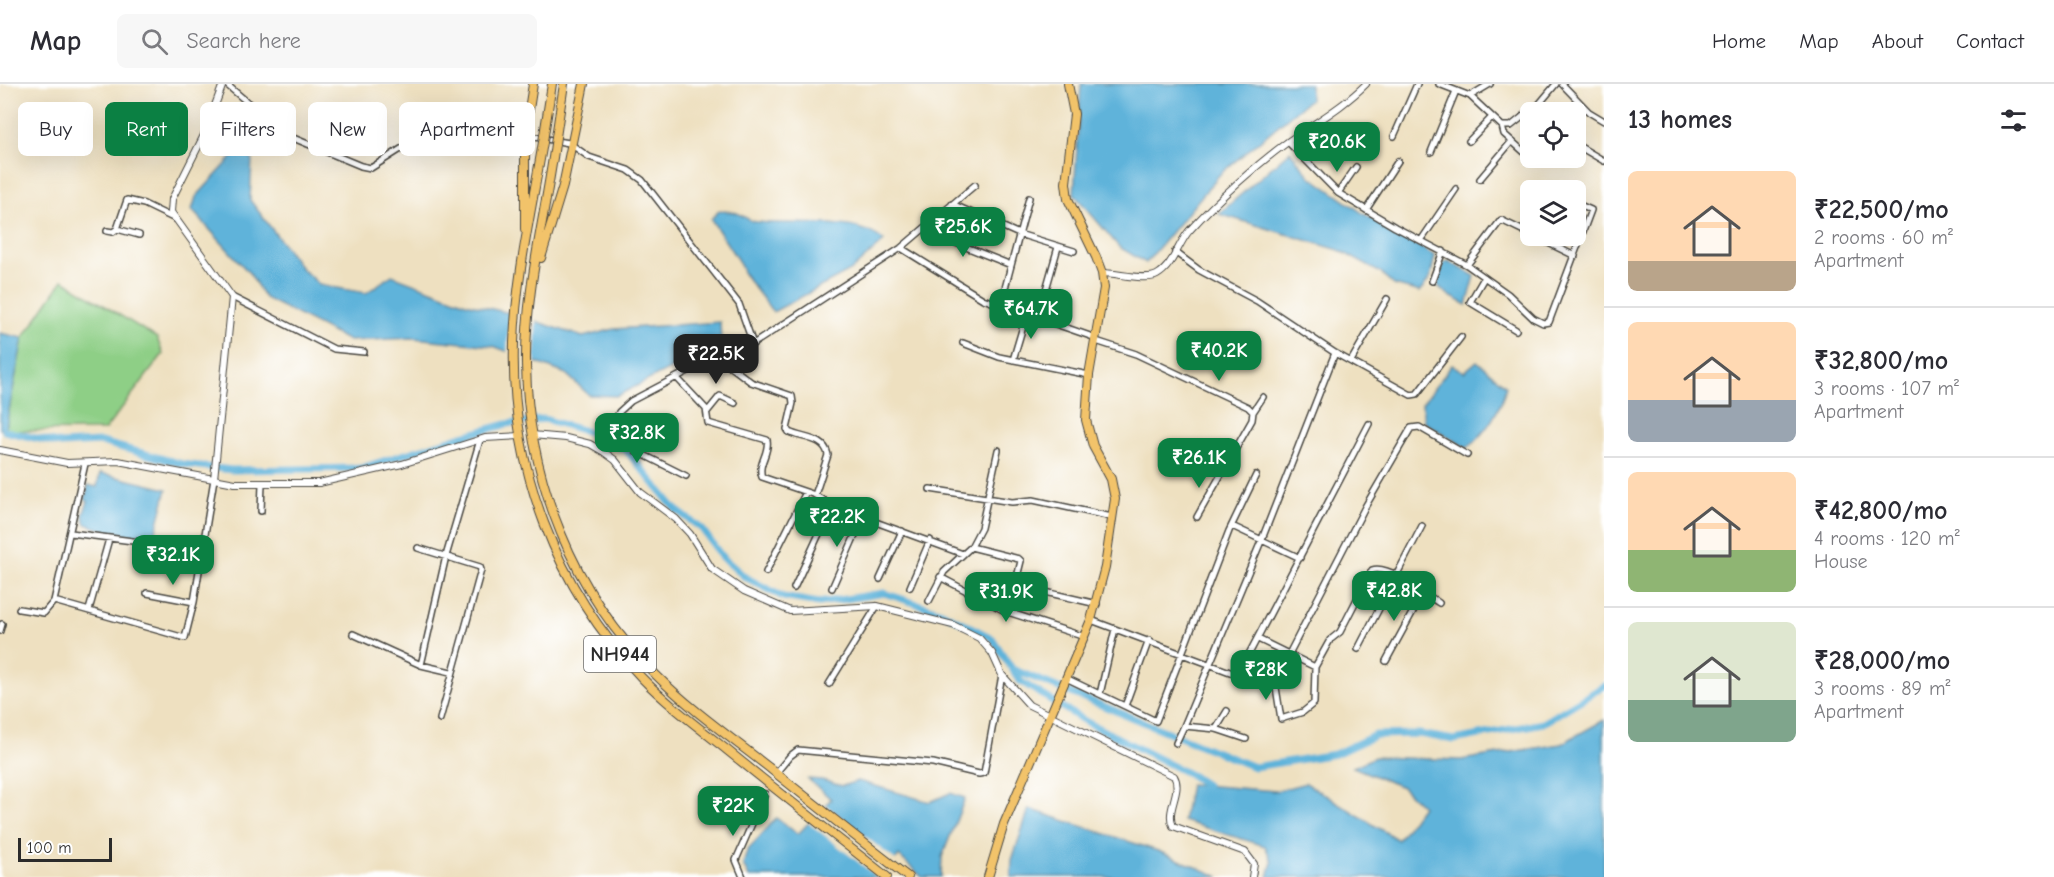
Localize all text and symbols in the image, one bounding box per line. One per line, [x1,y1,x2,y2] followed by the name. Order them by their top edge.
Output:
[117,14,537,68] search box
[30,25,81,57] text: Map
[138,25,171,58] icon: search
[186,28,301,54] text: Search here
[1712,29,1766,53] text: Home
[1799,29,1839,53] text: Map
[1872,29,1923,53] text: About
[1956,29,2024,53] text: Contact
[18,102,93,156] chip: Buy
[105,102,188,156] chip: Rent
[200,102,296,156] chip: Filters
[308,102,387,156] chip: New
[399,102,535,156] chip: Apartment
[1520,102,1586,246] map controls
[1520,102,1586,168] button: locate
[1997,104,2030,137] icon: filters
[1628,105,1732,135] text: 13 homes
[1288,122,1386,173] pin: ₹20.6K
[1308,130,1366,153] text: ₹20.6K
[1520,180,1586,246] button: layers
[1676,195,1748,267] icon: home
[1814,195,1949,225] text: ₹22,500/mo
[914,207,1012,258] pin: ₹25.6K
[934,215,992,238] text: ₹25.6K
[1814,226,1953,249] text: 2 rooms · 60 m²
[1814,249,1904,272] text: Apartment
[982,289,1080,340] pin: ₹64.7K
[1003,297,1059,320] text: ₹64.7K
[1170,331,1268,382] pin: ₹40.2K
[667,334,765,385] pin: ₹22.5K
[1190,339,1248,362] text: ₹40.2K
[688,342,744,365] text: ₹22.5K
[1676,346,1748,418] icon: home
[1814,346,1948,376] text: ₹32,800/mo
[1814,377,1959,400] text: 3 rooms · 107 m²
[1814,400,1904,423] text: Apartment
[588,413,686,464] pin: ₹32.8K
[609,421,665,444] text: ₹32.8K
[1150,438,1248,489] pin: ₹26.1K
[1172,446,1226,469] text: ₹26.1K
[1676,496,1748,568] icon: home
[1814,496,1948,526] text: ₹42,800/mo
[788,497,886,548] pin: ₹22.2K
[809,505,865,528] text: ₹22.2K
[1814,527,1960,550] text: 4 rooms · 120 m²
[124,535,222,586] pin: ₹32.1K
[146,543,200,566] text: ₹32.1K
[1814,550,1868,573] text: House
[1345,571,1443,622] pin: ₹42.8K
[957,572,1055,623] pin: ₹31.9K
[1366,579,1422,602] text: ₹42.8K
[979,580,1033,603] text: ₹31.9K
[584,636,656,672] road number: NH944
[1676,646,1748,718] icon: home
[1814,646,1950,676] text: ₹28,000/mo
[1230,650,1302,701] pin: ₹28K
[1245,658,1287,681] text: ₹28K
[1814,677,1950,700] text: 3 rooms · 89 m²
[1814,700,1904,723] text: Apartment
[697,786,769,837] pin: ₹22K
[712,794,754,817] text: ₹22K
[18,835,112,862] scale bar
[27,839,71,857] text: 100 m

